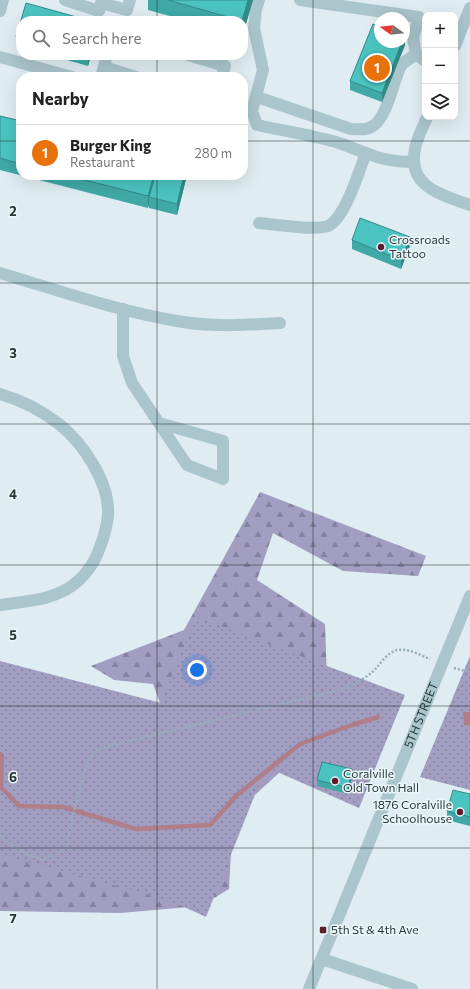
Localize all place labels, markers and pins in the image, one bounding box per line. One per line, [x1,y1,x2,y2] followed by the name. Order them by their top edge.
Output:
[364,53,390,83] pin: 1
[389,232,450,260] place label: Crossroads Tattoo
[376,242,386,252] marker: Crossroads Tattoo
[343,766,419,794] place label: Coralville Old Town Hall
[330,776,340,786] marker: Coralville Old Town Hall
[373,797,452,825] place label: 1876 Coralville Schoolhouse
[455,807,465,817] marker: 1876 Coralville Schoolhouse
[331,922,419,936] place label: 5th St & 4th Ave
[318,925,328,935] marker: 5th St & 4th Ave

